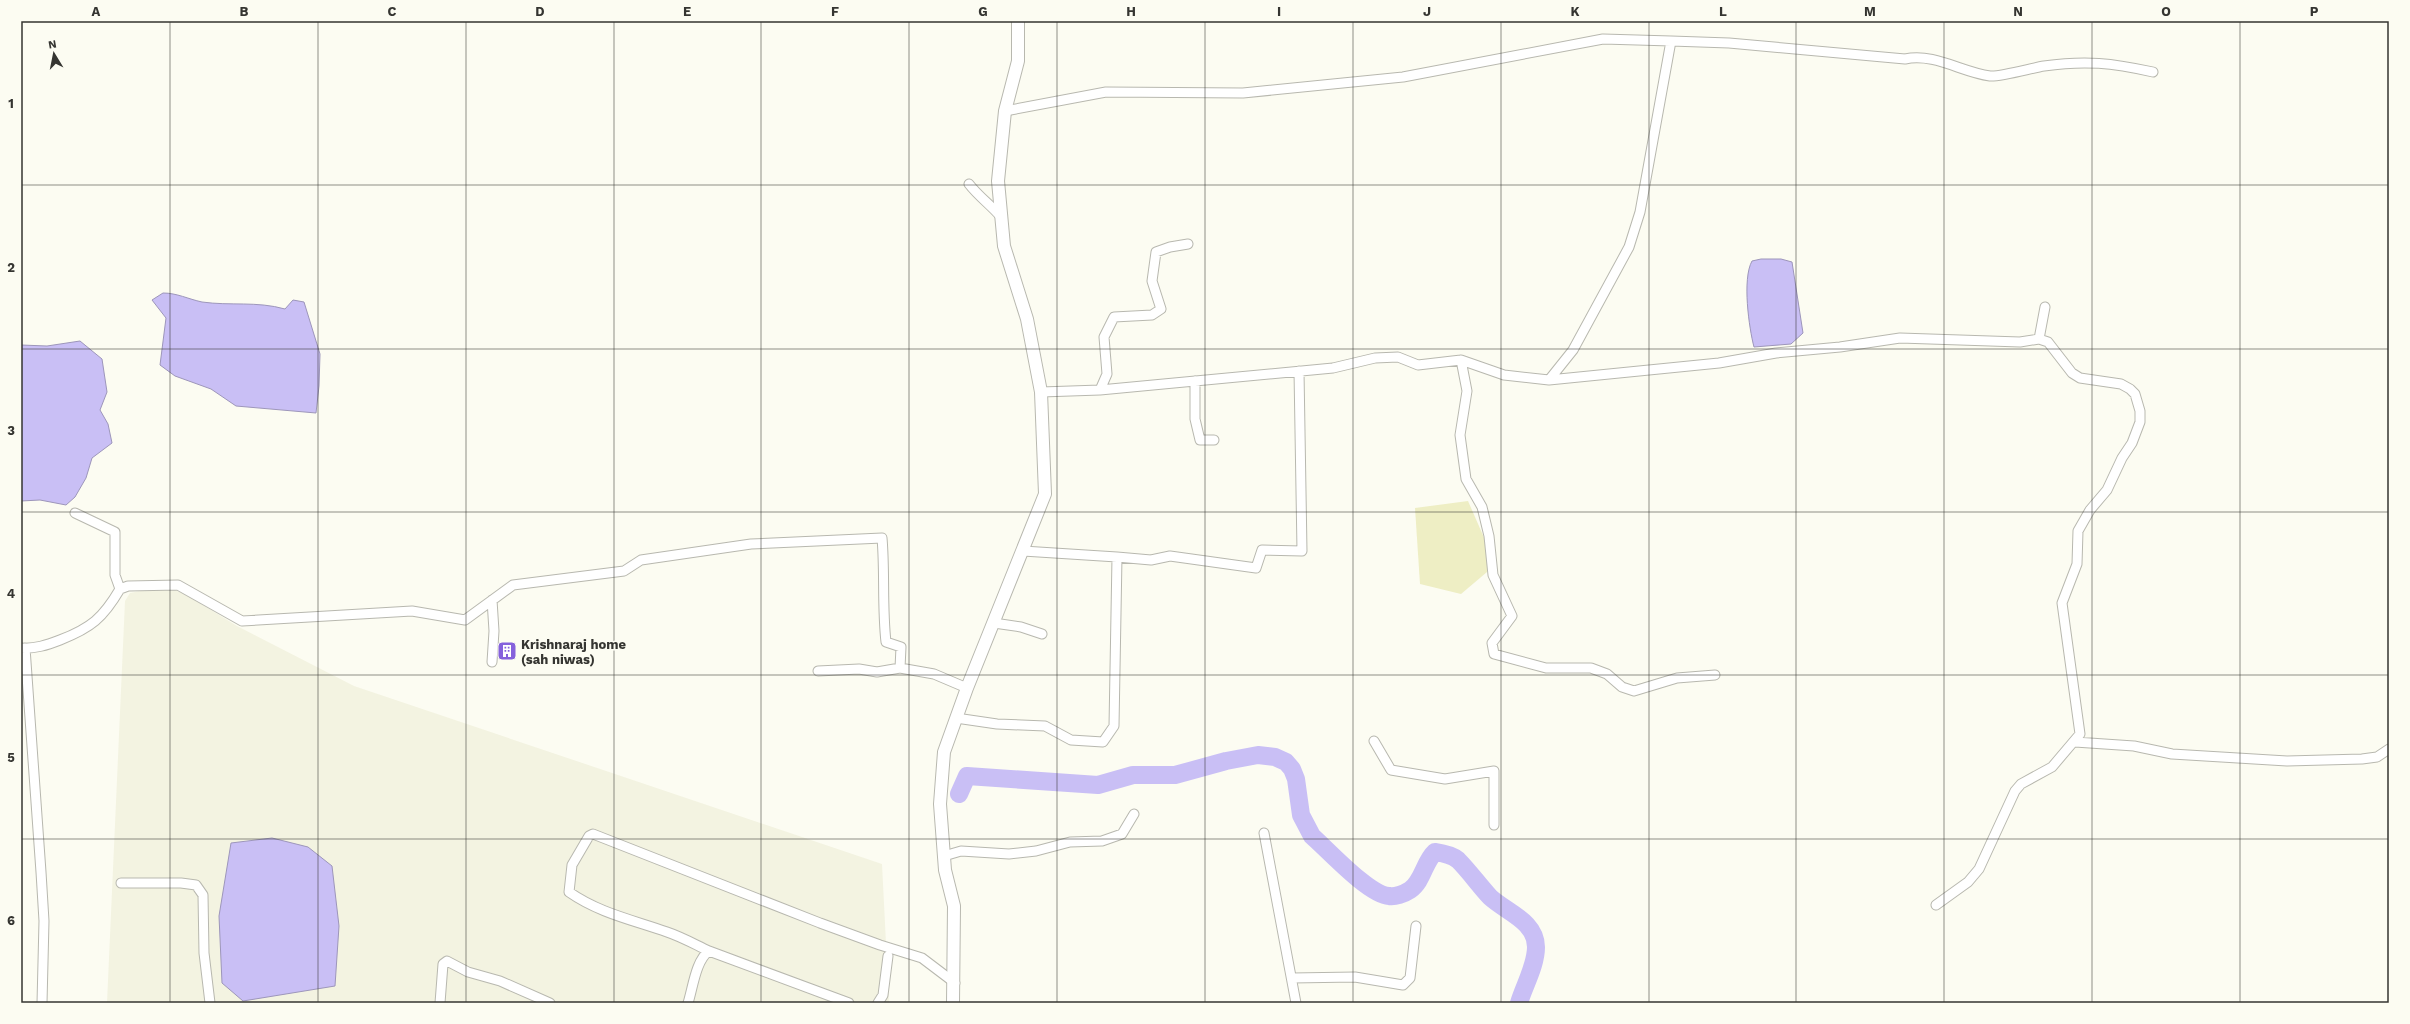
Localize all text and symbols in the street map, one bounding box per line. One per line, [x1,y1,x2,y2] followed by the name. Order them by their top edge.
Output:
[92,4,101,19] text: A
[240,4,249,19] text: B
[388,4,397,19] text: C
[535,4,545,19] text: D
[683,4,691,19] text: E
[831,4,839,19] text: F
[978,4,988,19] text: G
[1126,4,1136,19] text: H
[1277,4,1281,19] text: I
[1423,4,1431,19] text: J
[1570,4,1580,19] text: K
[1719,4,1727,19] text: L
[1864,4,1876,19] text: M
[2013,4,2023,19] text: N
[2161,4,2171,19] text: O
[2310,4,2319,19] text: P
[34,34,74,74] north arrow
[47,38,57,52] text: N
[8,96,14,111] text: 1
[7,260,15,275] text: 2
[7,423,15,438] text: 3
[7,586,16,601] text: 4
[521,637,627,667] place label: Krishnaraj home (sah niwas)
[496,640,518,662] building icon: Krishnaraj home (sah niwas)
[7,750,15,765] text: 5
[7,913,15,928] text: 6

